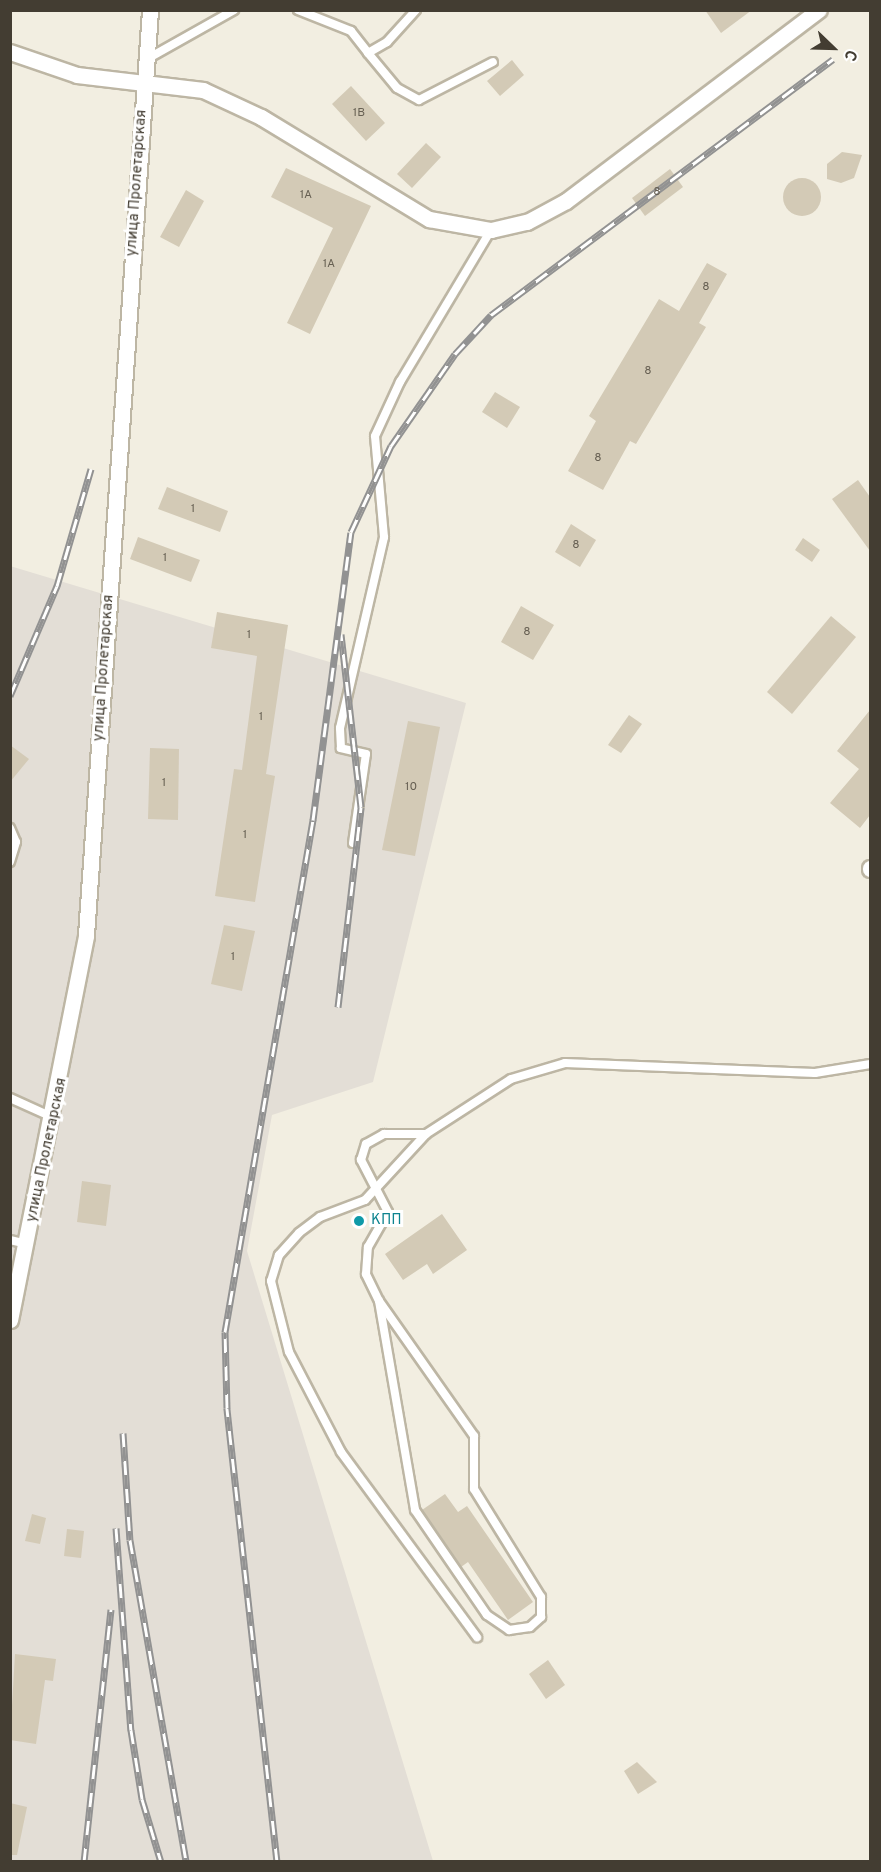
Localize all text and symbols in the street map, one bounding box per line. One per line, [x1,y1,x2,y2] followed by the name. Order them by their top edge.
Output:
[803,18,863,78] north arrow
[838,46,861,64] text: С
[353,107,365,121] house number: 1В
[123,109,151,257] street label: улица Пролетарская
[653,186,661,200] house number: 8
[300,189,312,203] house number: 1А
[323,258,335,272] house number: 1А
[702,281,710,295] house number: 8
[644,365,652,379] house number: 8
[594,452,602,466] house number: 8
[191,503,195,517] house number: 1
[572,539,580,553] house number: 8
[163,552,167,566] house number: 1
[90,594,118,742] street label: улица Пролетарская
[523,626,531,640] house number: 8
[247,629,251,643] house number: 1
[259,711,263,725] house number: 1
[162,777,166,791] house number: 1
[405,781,417,795] house number: 10
[243,829,247,843] house number: 1
[231,951,235,965] house number: 1
[23,1076,71,1224] street label: улица Пролетарская
[371,1212,402,1230] place label: КПП
[352,1214,366,1228] marker: КПП

